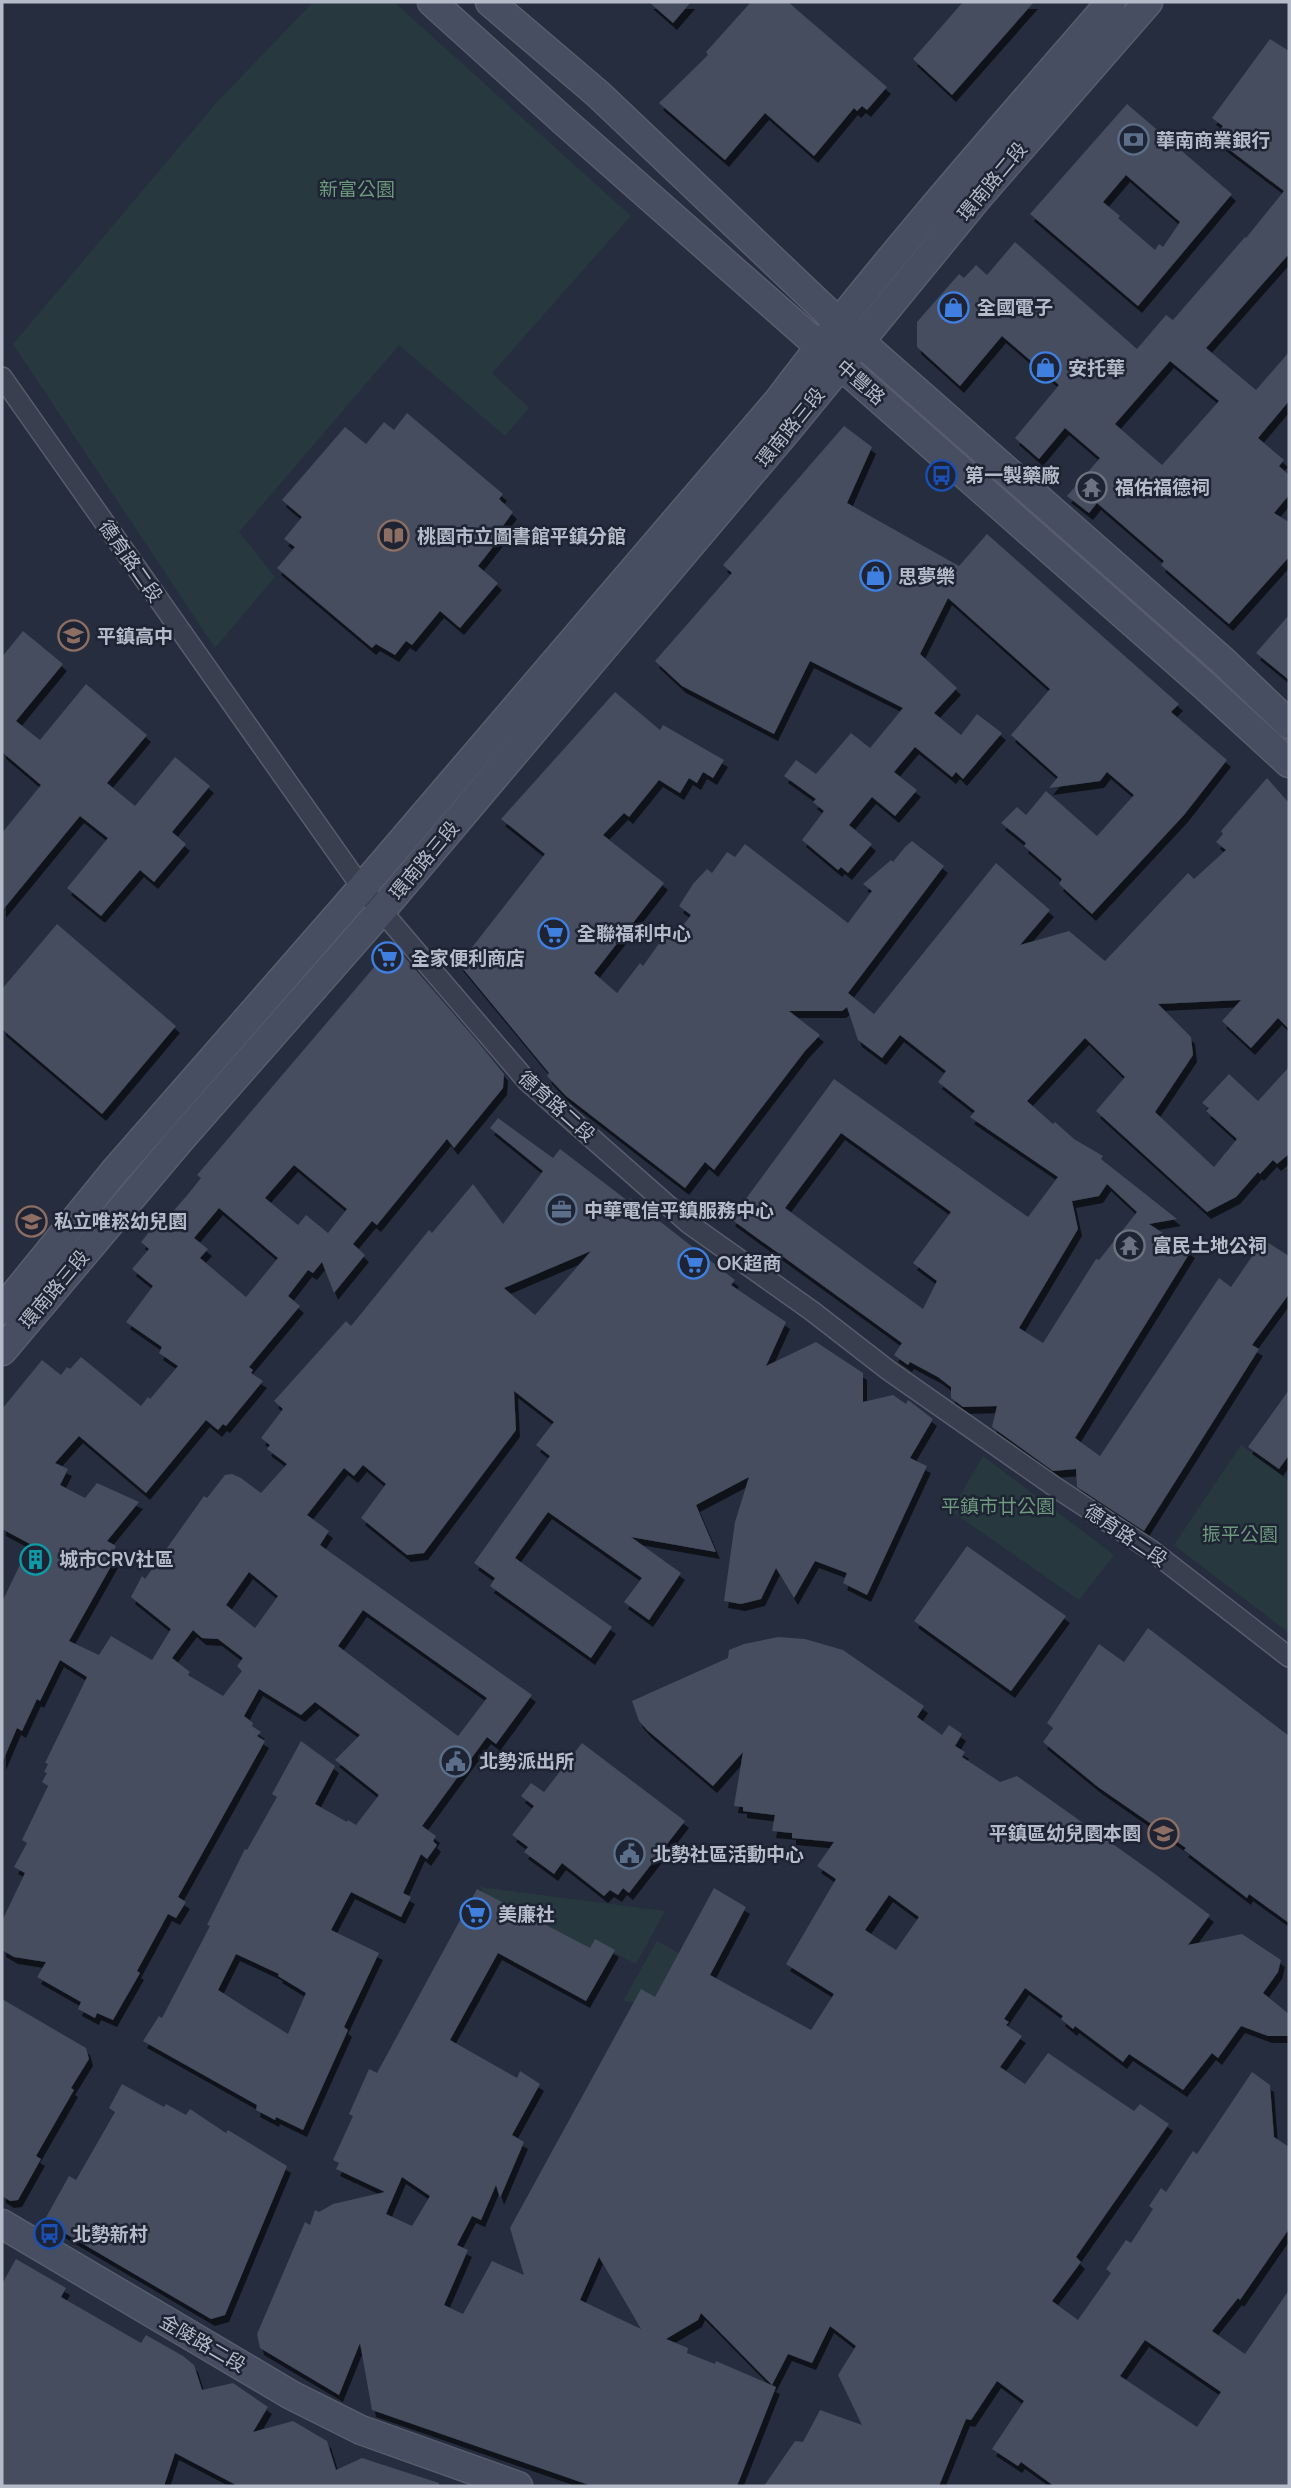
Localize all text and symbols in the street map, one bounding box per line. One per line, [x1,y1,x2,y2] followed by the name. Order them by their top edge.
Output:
[1116,123,1150,157] bank icon: 華南商業銀行
[1156,127,1270,153] place label: 華南商業銀行
[952,136,1032,226] street label: 環南路二段
[319,176,395,202] park label: 新富公園
[937,290,971,324] shop icon: 全國電子
[977,294,1053,320] place label: 全國電子
[1028,351,1062,385] shop icon: 安托華
[831,353,891,411] street label: 中豐路
[1068,355,1125,381] place label: 安托華
[750,382,830,472] street label: 環南路三段
[925,458,959,492] bus stop icon: 第一製藥廠
[965,462,1060,488] place label: 第一製藥廠
[1075,470,1109,504] temple icon: 福佑福德祠
[1115,474,1210,500] place label: 福佑福德祠
[93,515,169,607] street label: 德育路二段
[377,519,411,553] library icon: 桃園市立圖書館平鎮分館
[417,523,626,549] place label: 桃園市立圖書館平鎮分館
[858,559,892,593] shop icon: 思夢樂
[898,563,955,589] place label: 思夢樂
[57,619,91,653] school or university icon: 平鎮高中
[97,623,173,649] place label: 平鎮高中
[384,815,464,905] street label: 環南路三段
[537,916,571,950] supermarket icon: 全聯福利中心
[577,920,691,946] place label: 全聯福利中心
[371,941,405,975] supermarket icon: 全家便利商店
[411,945,525,971] place label: 全家便利商店
[513,1065,601,1147] street label: 德育路二段
[544,1193,578,1227] office icon: 中華電信平鎮服務中心
[584,1197,774,1223] place label: 中華電信平鎮服務中心
[14,1204,48,1238] school or university icon: 私立唯崧幼兒園
[54,1208,187,1234] place label: 私立唯崧幼兒園
[1113,1228,1147,1262] temple icon: 富民土地公祠
[1153,1232,1267,1258] place label: 富民土地公祠
[14,1244,94,1334] street label: 環南路三段
[677,1246,711,1280] supermarket icon: OK超商
[717,1250,782,1276] place label: OK超商
[941,1493,1055,1519] park label: 平鎮市廿公園
[1079,1498,1173,1572] street label: 德育路二段
[1202,1521,1278,1547] park label: 振平公園
[19,1542,53,1576] building icon: 城市CRV社區
[59,1546,174,1572] place label: 城市CRV社區
[439,1744,473,1778] public building icon: 北勢派出所
[479,1748,574,1774] place label: 北勢派出所
[1147,1816,1181,1850] school or university icon: 平鎮區幼兒園本園
[989,1820,1141,1846] place label: 平鎮區幼兒園本園
[612,1837,646,1871] public building icon: 北勢社區活動中心
[652,1841,804,1867] place label: 北勢社區活動中心
[458,1897,492,1931] supermarket icon: 美廉社
[498,1901,555,1927] place label: 美廉社
[32,2217,66,2251] bus stop icon: 北勢新村
[72,2221,148,2247] place label: 北勢新村
[155,2308,251,2378] street label: 金陵路二段

